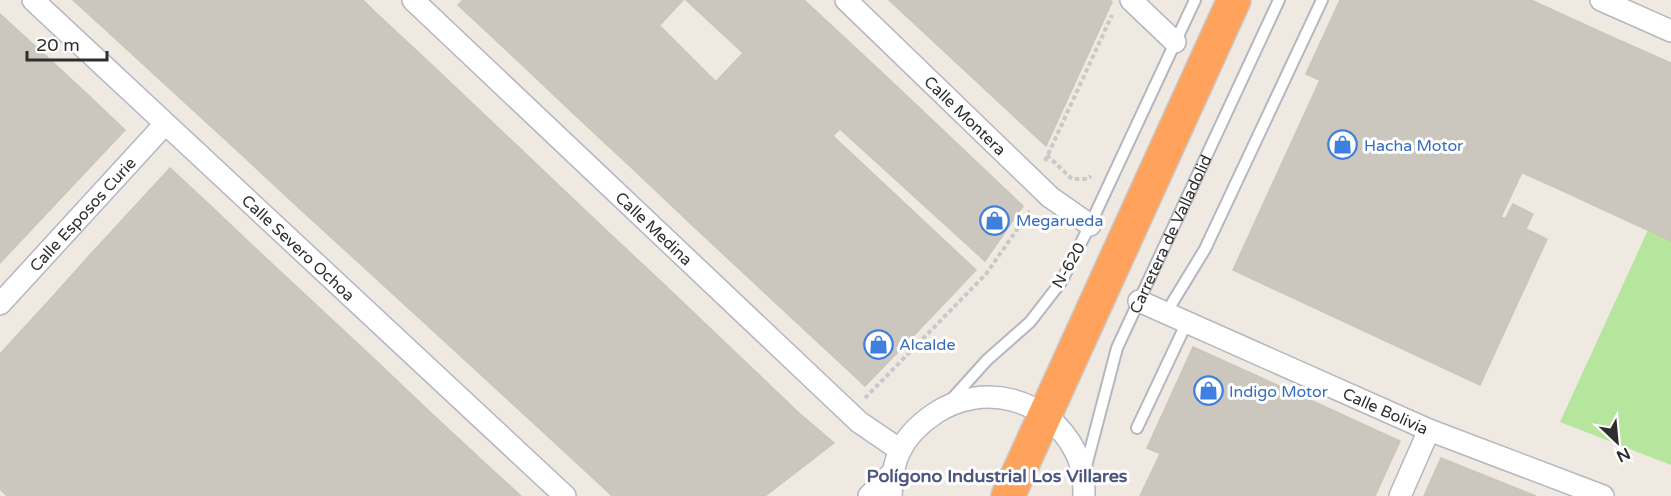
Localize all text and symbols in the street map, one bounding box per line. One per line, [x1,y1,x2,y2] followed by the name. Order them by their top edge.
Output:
[27,24,106,62] scale bar
[36,34,80,56] text: 20 m
[920,72,1010,160] street label: Calle Montera
[1327,129,1359,161] shop icon: Hacha Motor
[1364,136,1464,156] place label: Hacha Motor
[1125,152,1217,317] street label: Carretera de Valladolid
[26,153,141,276] street label: Calle Esposos Curie
[611,188,696,270] street label: Calle Medina
[237,191,358,306] street label: Calle Severo Ochoa
[979,204,1011,236] shop icon: Megarueda
[1016,211,1103,231] place label: Megarueda
[1048,239,1090,292] street label: N-620
[862,328,894,360] shop icon: Alcalde
[899,335,955,355] place label: Alcalde
[1192,375,1224,407] shop icon: Indigo Motor
[1229,382,1329,402] place label: Indigo Motor
[1339,384,1431,439] street label: Calle Bolivia
[1587,412,1647,472] north arrow
[1613,443,1633,466] text: N
[867,465,1128,487] district label: Polígono Industrial Los Villares

